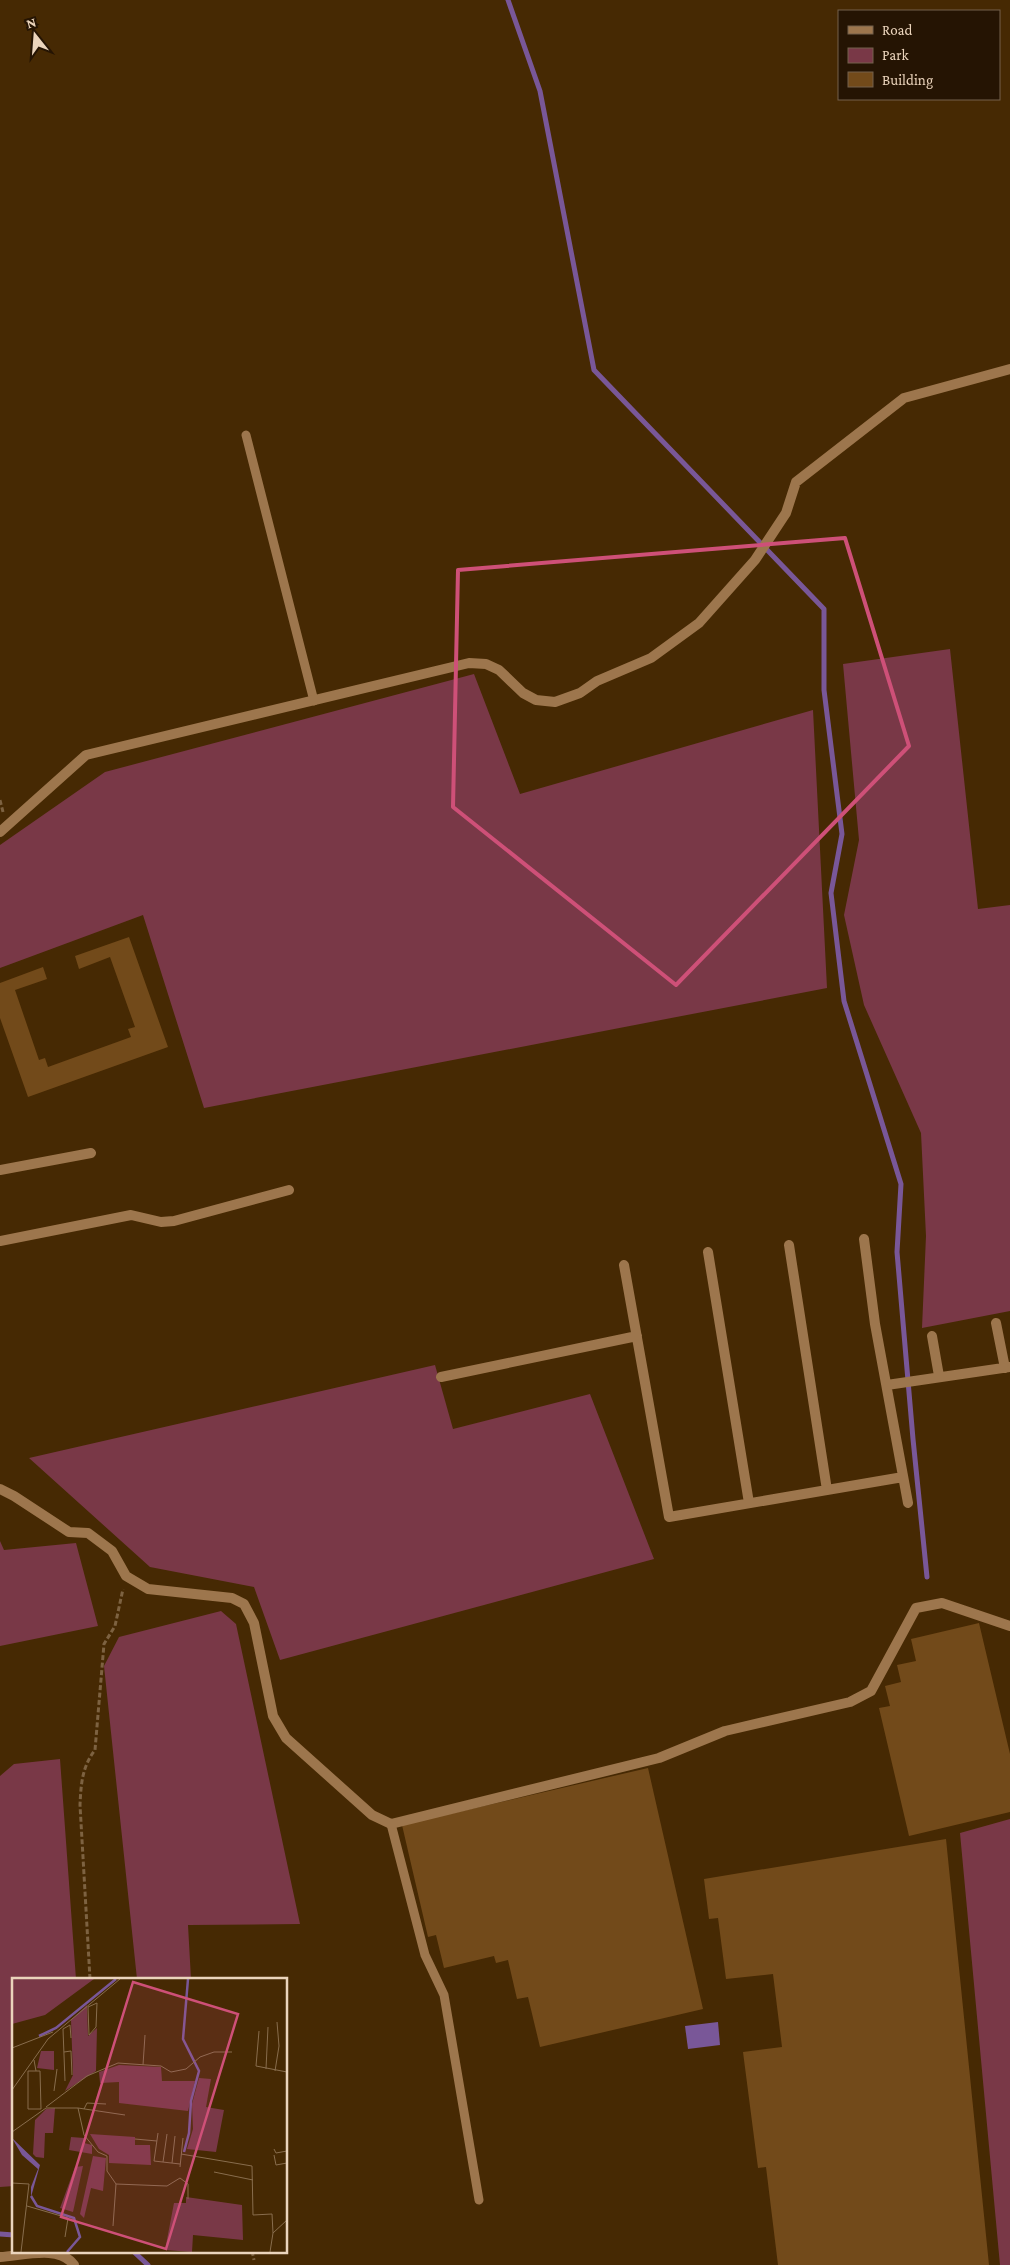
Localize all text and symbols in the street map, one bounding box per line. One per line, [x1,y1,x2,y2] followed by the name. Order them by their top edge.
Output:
[10,10,60,60] north arrow
[838,10,1000,100] legend
[24,13,39,32] text: N
[882,22,913,38] text: Road
[882,47,909,63] text: Park
[882,72,933,89] text: Building
[12,1978,288,2252] inset map

